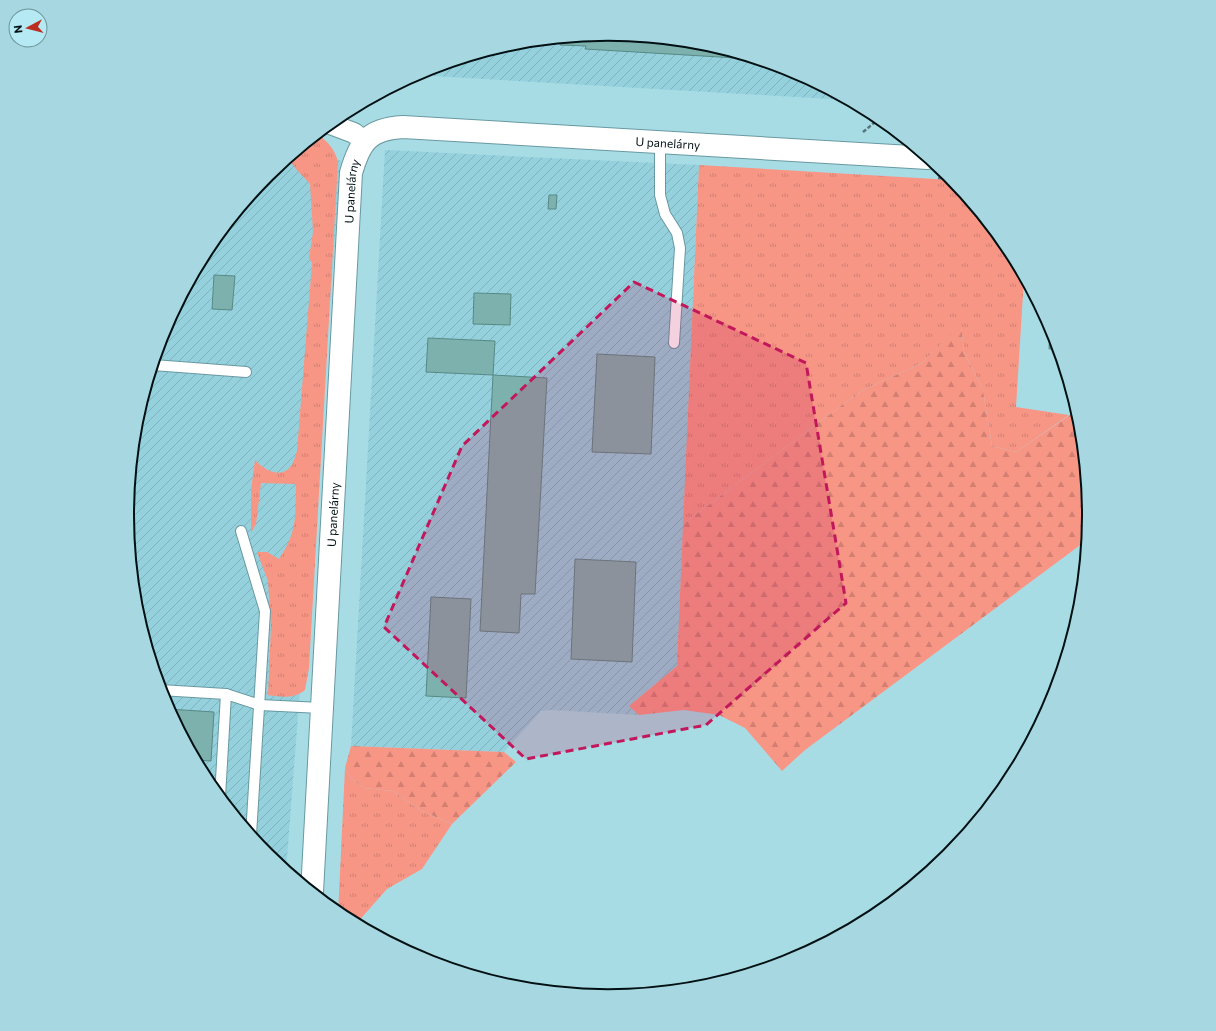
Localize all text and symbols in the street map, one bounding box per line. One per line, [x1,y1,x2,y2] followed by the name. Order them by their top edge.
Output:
[8,8,48,48] north arrow
[11,24,25,34] text: N
[635,134,701,152] street label: U panelárny
[341,157,362,224] street label: U panelárny
[324,482,341,547] street label: U panelárny

